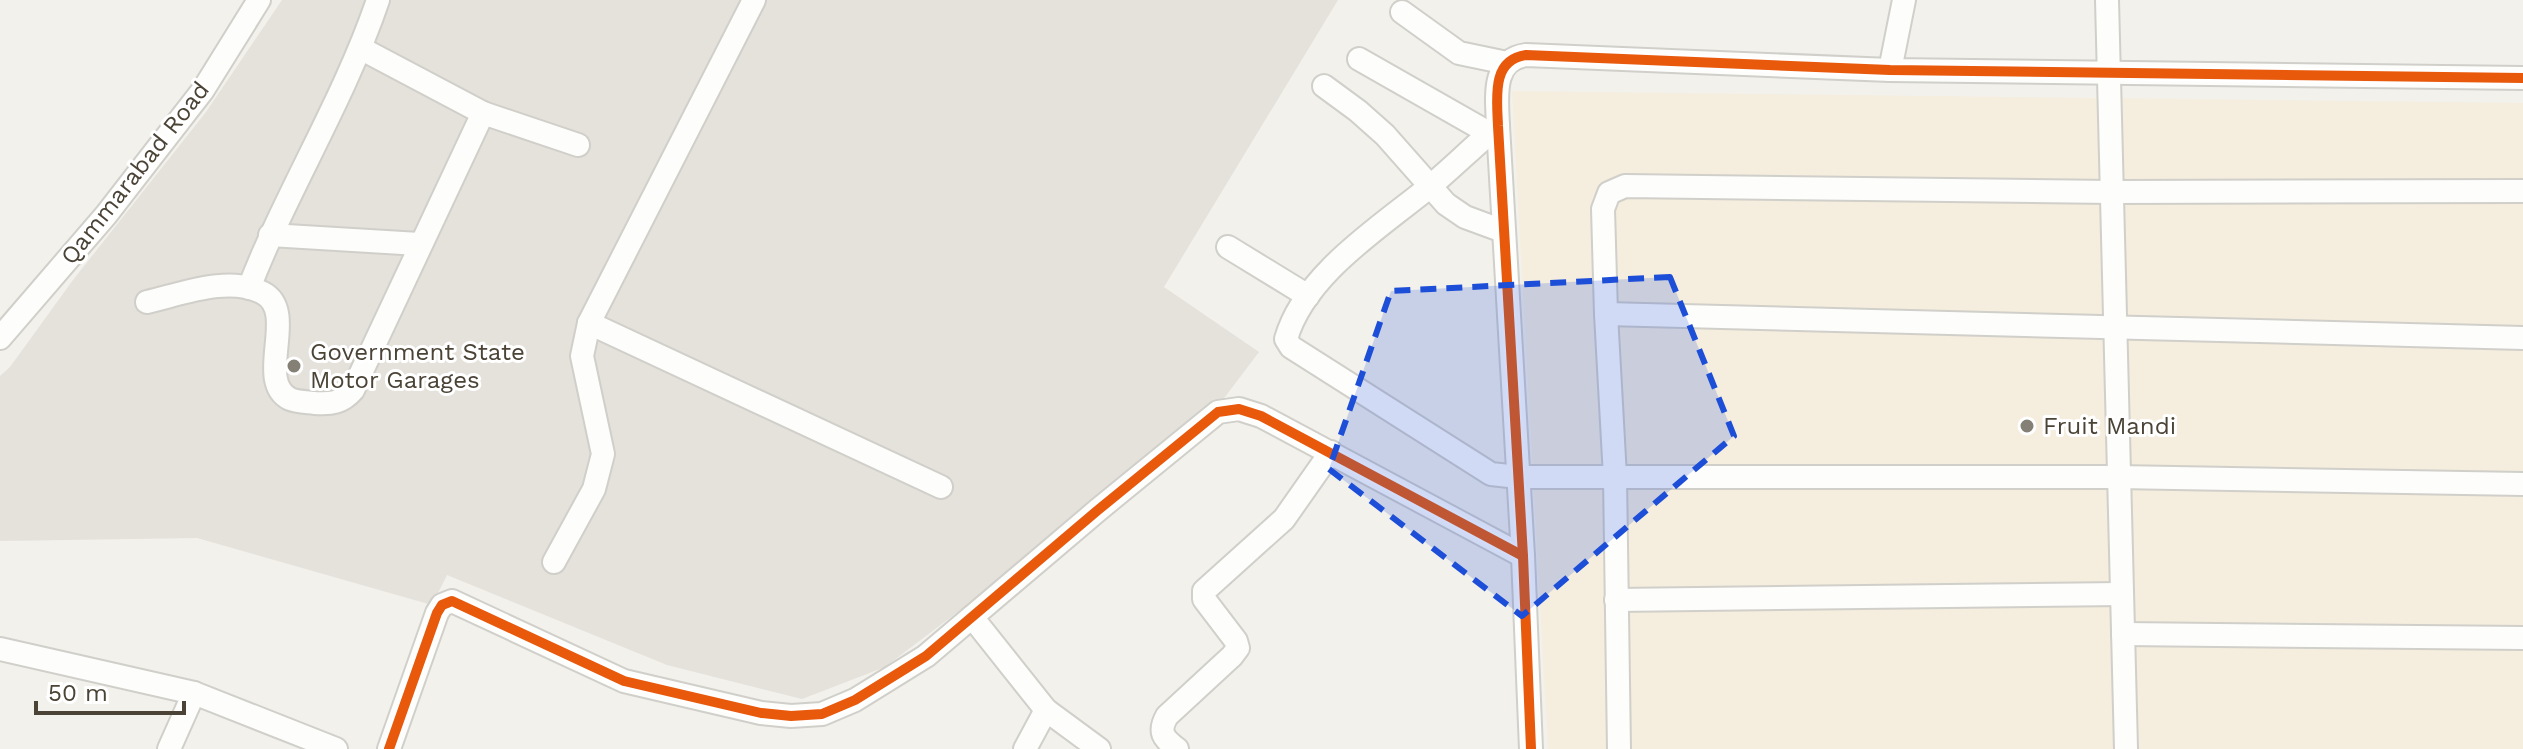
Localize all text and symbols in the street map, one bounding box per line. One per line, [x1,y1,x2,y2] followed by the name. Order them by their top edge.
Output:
[55,76,215,270] street label: Qammarabad Road
[310,338,525,394] place label: Government State Motor Garages
[285,357,303,375] marker: Government State Motor Garages
[2043,412,2176,440] place label: Fruit Mandi
[2018,417,2036,435] marker: Fruit Mandi
[36,665,184,715] scale bar
[48,679,108,707] text: 50 m

